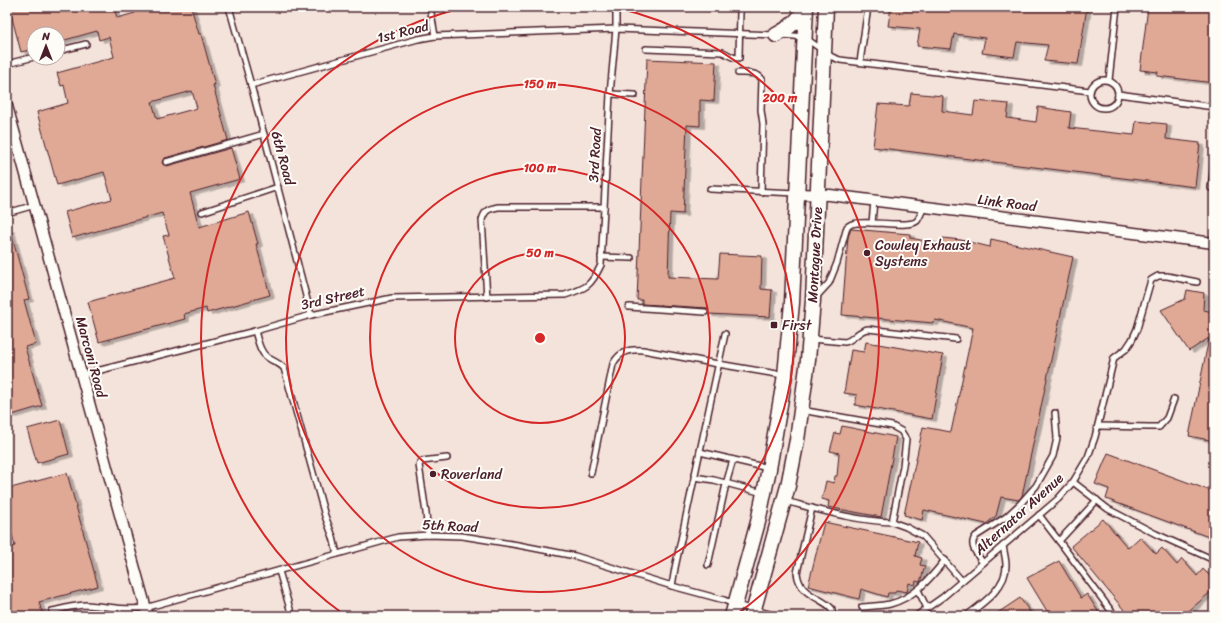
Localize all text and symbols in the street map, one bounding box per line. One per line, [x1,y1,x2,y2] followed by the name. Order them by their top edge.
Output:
[375,13,433,50] street label: 1st Road
[26,26,66,66] north arrow
[41,27,50,46] text: N
[524,73,557,95] text: 150 m
[762,87,798,109] text: 200 m
[581,126,609,183] street label: 3rd Road
[264,128,303,189] street label: 6th Road
[524,157,557,179] text: 100 m
[976,187,1039,219] street label: Link Road
[800,206,830,304] street label: Montague Drive
[875,233,971,274] place label: Cowley Exhaust Systems
[526,242,554,264] text: 50 m
[862,248,872,258] marker: Cowley Exhaust Systems
[298,278,368,318] street label: 3rd Street
[68,313,114,402] street label: Marconi Road
[782,313,813,338] place label: First
[769,320,779,330] marker: First
[533,331,547,345] centre of rings
[441,462,504,487] place label: Roverland
[968,466,1070,562] street label: Alternator Avenue
[428,469,438,479] marker: Roverland
[422,512,480,540] street label: 5th Road

